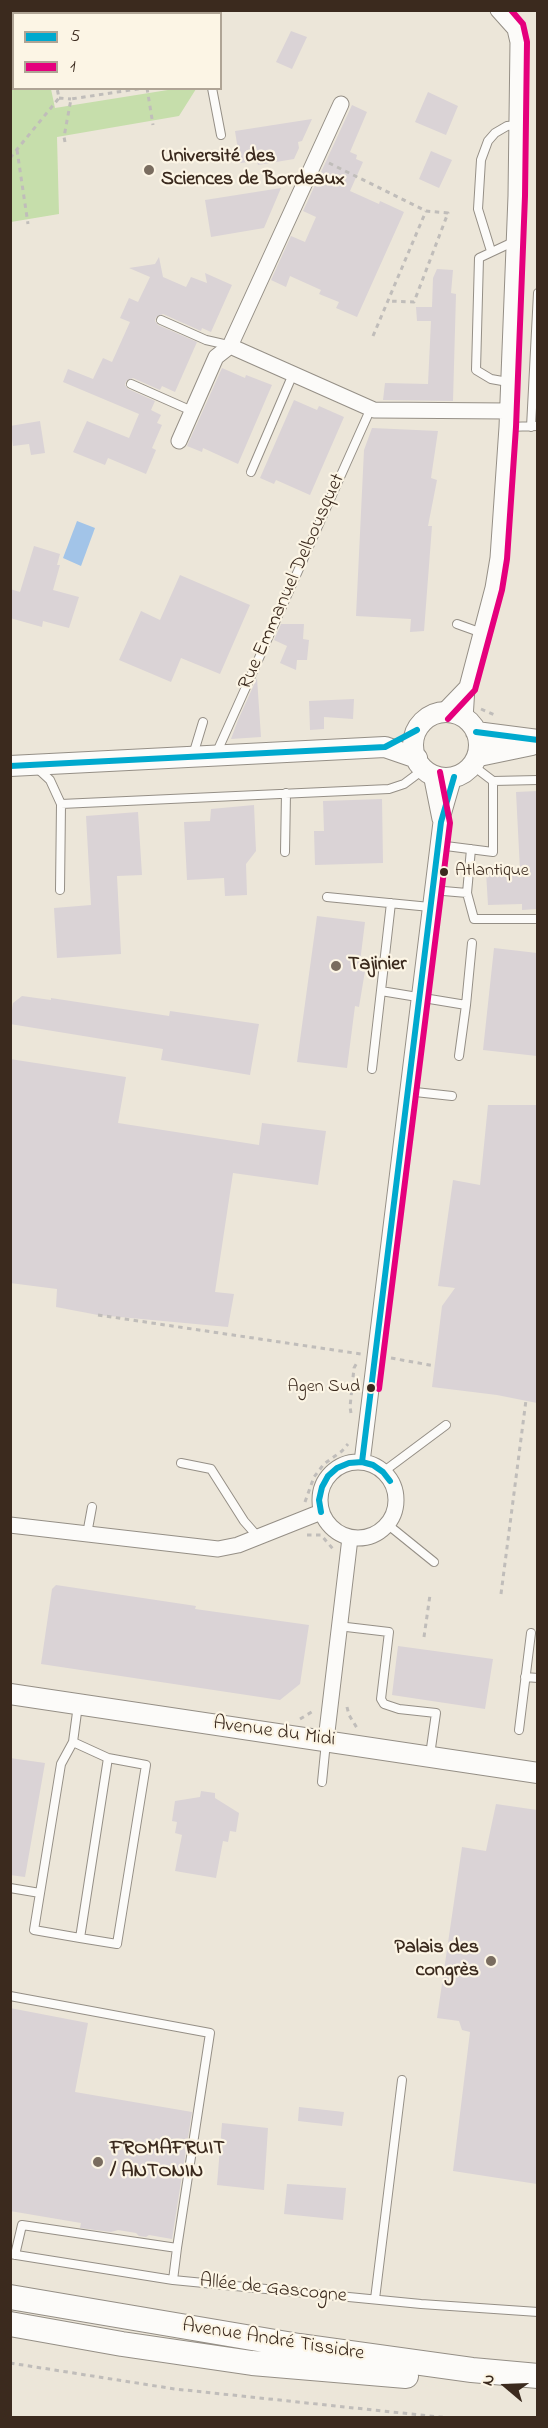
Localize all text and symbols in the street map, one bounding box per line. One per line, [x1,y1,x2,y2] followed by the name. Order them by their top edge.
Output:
[12,12,222,90] legend
[70,24,80,50] text: 5
[70,54,76,80] text: 1
[161,146,345,193] place label: Université des Sciences de Bordeaux
[142,163,156,177] marker: Université des Sciences de Bordeaux
[234,470,352,694] street label: Rue Emmanuel Delbousquet
[455,861,529,883] place label: Atlantique
[438,866,450,878] marker: Atlantique
[348,954,406,978] place label: Tajinier
[329,959,343,973] marker: Tajinier
[287,1377,360,1399] place label: Agen Sud
[365,1382,377,1394] marker: Agen Sud
[211,1713,337,1753] street label: Avenue du Midi
[395,1937,479,1984] place label: Palais des congrès
[484,1954,498,1968] marker: Palais des congrès
[110,2138,225,2185] place label: FROMAFRUIT / ANTONIN
[91,2155,105,2169] marker: FROMAFRUIT / ANTONIN
[198,2270,348,2310] street label: Allée de Gascogne
[180,2315,366,2367] street label: Avenue André Tissidre
[476,2356,536,2416] north arrow
[476,2371,502,2389] text: N

